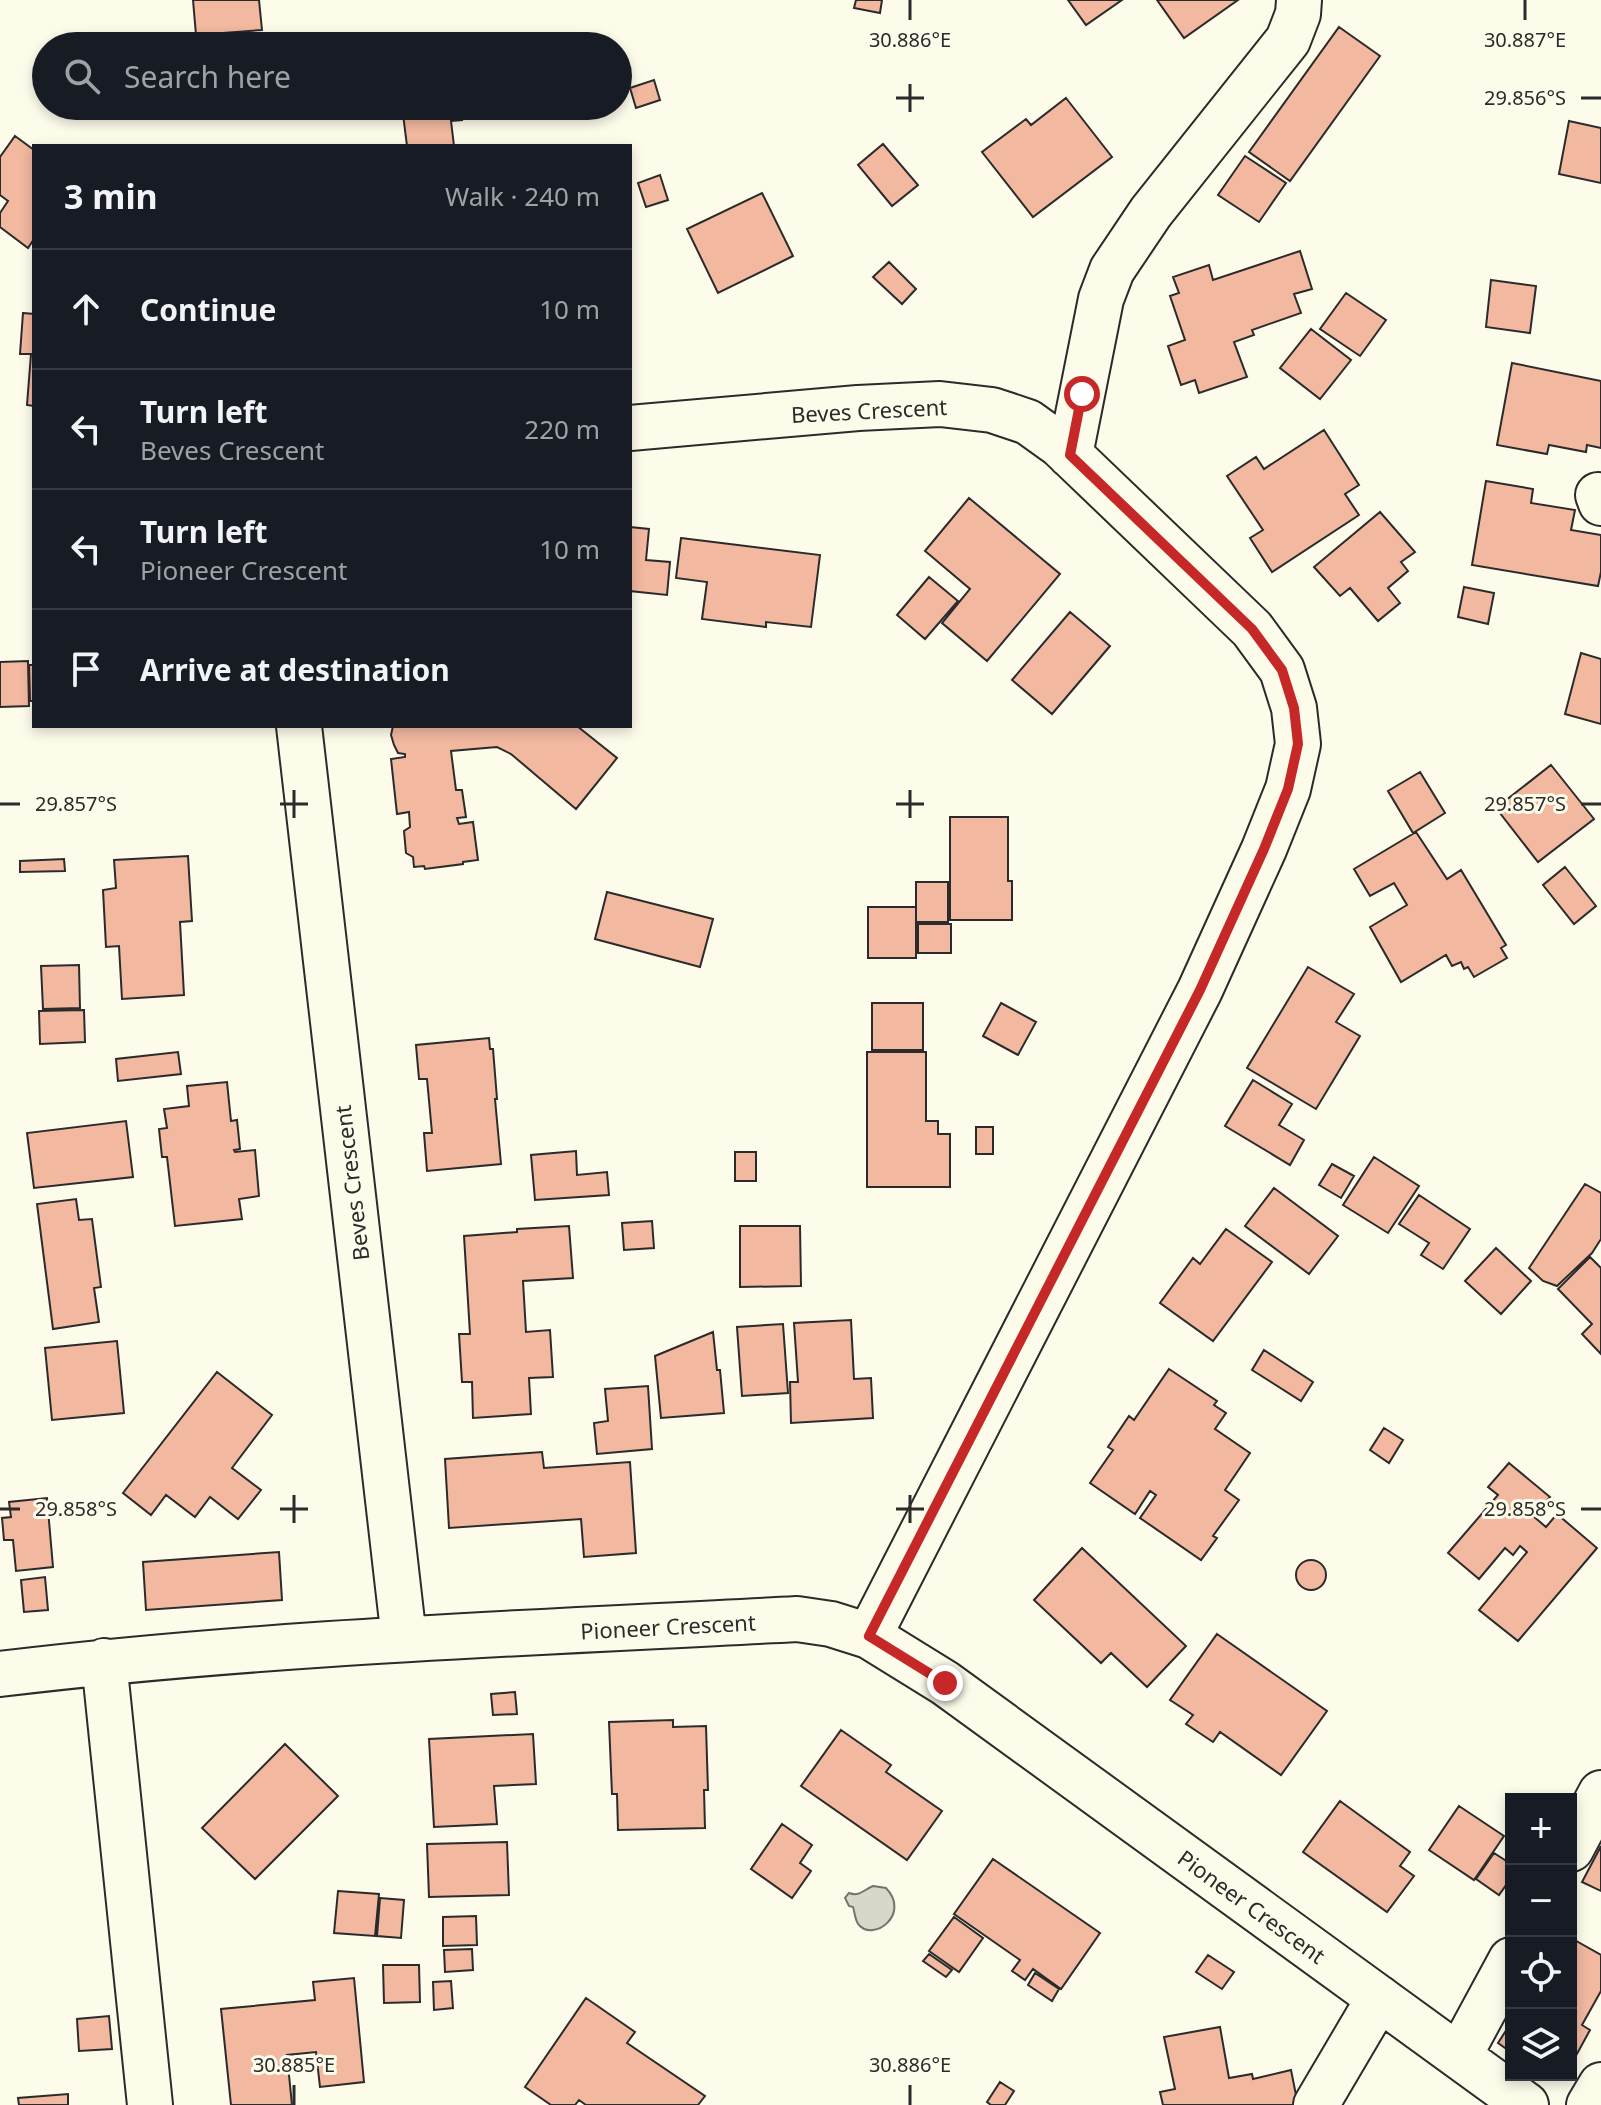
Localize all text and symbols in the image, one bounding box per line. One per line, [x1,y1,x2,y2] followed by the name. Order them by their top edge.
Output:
[869,26,951,53] text: 30.886°E
[1484,26,1566,53] text: 30.887°E
[32,32,632,120] search box
[60,54,104,98] icon: search
[124,56,291,97] text: Search here
[1484,84,1566,111] text: 29.856°S
[64,173,158,219] text: 3 min
[445,178,600,214] text: Walk · 240 m
[64,287,108,331] icon: ahead
[140,289,276,330] text: Continue
[539,291,600,327] text: 10 m
[1064,376,1100,412] route start
[140,391,268,432] text: Turn left
[790,391,948,429] street label: Beves Crescent
[64,407,108,451] icon: left
[524,411,600,447] text: 220 m
[140,432,325,468] text: Beves Crescent
[140,511,268,552] text: Turn left
[64,527,108,571] icon: left
[539,531,600,567] text: 10 m
[140,552,347,588] text: Pioneer Crescent
[64,647,108,691] icon: arrive
[140,649,450,690] text: Arrive at destination
[35,790,117,817] text: 29.857°S
[1484,790,1566,817] text: 29.857°S
[327,1104,375,1262] street label: Beves Crescent
[35,1495,117,1522] text: 29.858°S
[1484,1495,1566,1522] text: 29.858°S
[580,1606,756,1646] street label: Pioneer Crescent
[927,1665,963,1701] route end
[1505,1793,1577,2081] map controls
[1505,1793,1577,1865] button: +
[1172,1842,1332,1970] street label: Pioneer Crescent
[1505,1865,1577,1937] button: −
[1505,1937,1577,2009] button: locate
[1505,2009,1577,2081] button: layers
[253,2051,335,2078] text: 30.885°E
[869,2051,951,2078] text: 30.886°E

